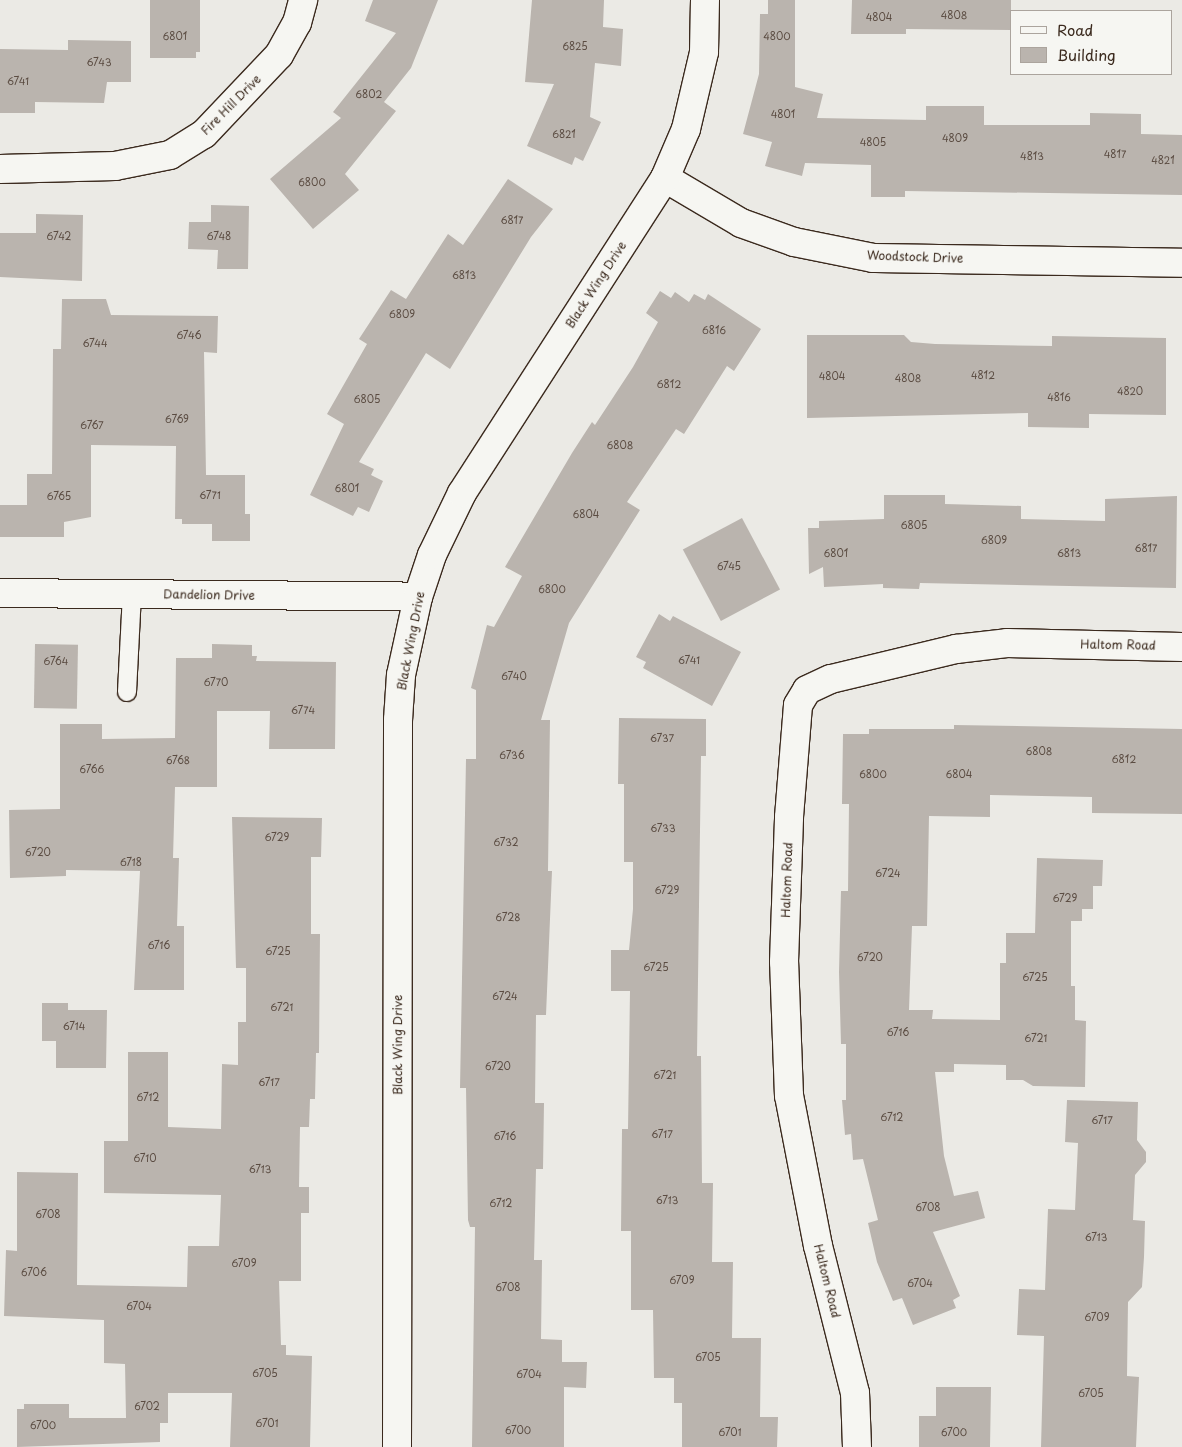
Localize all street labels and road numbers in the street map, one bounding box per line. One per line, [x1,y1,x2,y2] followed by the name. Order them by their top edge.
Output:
[198,72,264,138] street label: Fire Hill Drive
[562,239,630,331] street label: Black Wing Drive
[867,248,963,266] street label: Woodstock Drive
[163,587,255,603] street label: Dandelion Drive
[394,590,428,692] street label: Black Wing Drive
[1080,637,1156,653] street label: Haltom Road
[778,842,796,918] street label: Haltom Road
[391,995,405,1095] street label: Black Wing Drive
[811,1243,843,1319] street label: Haltom Road

